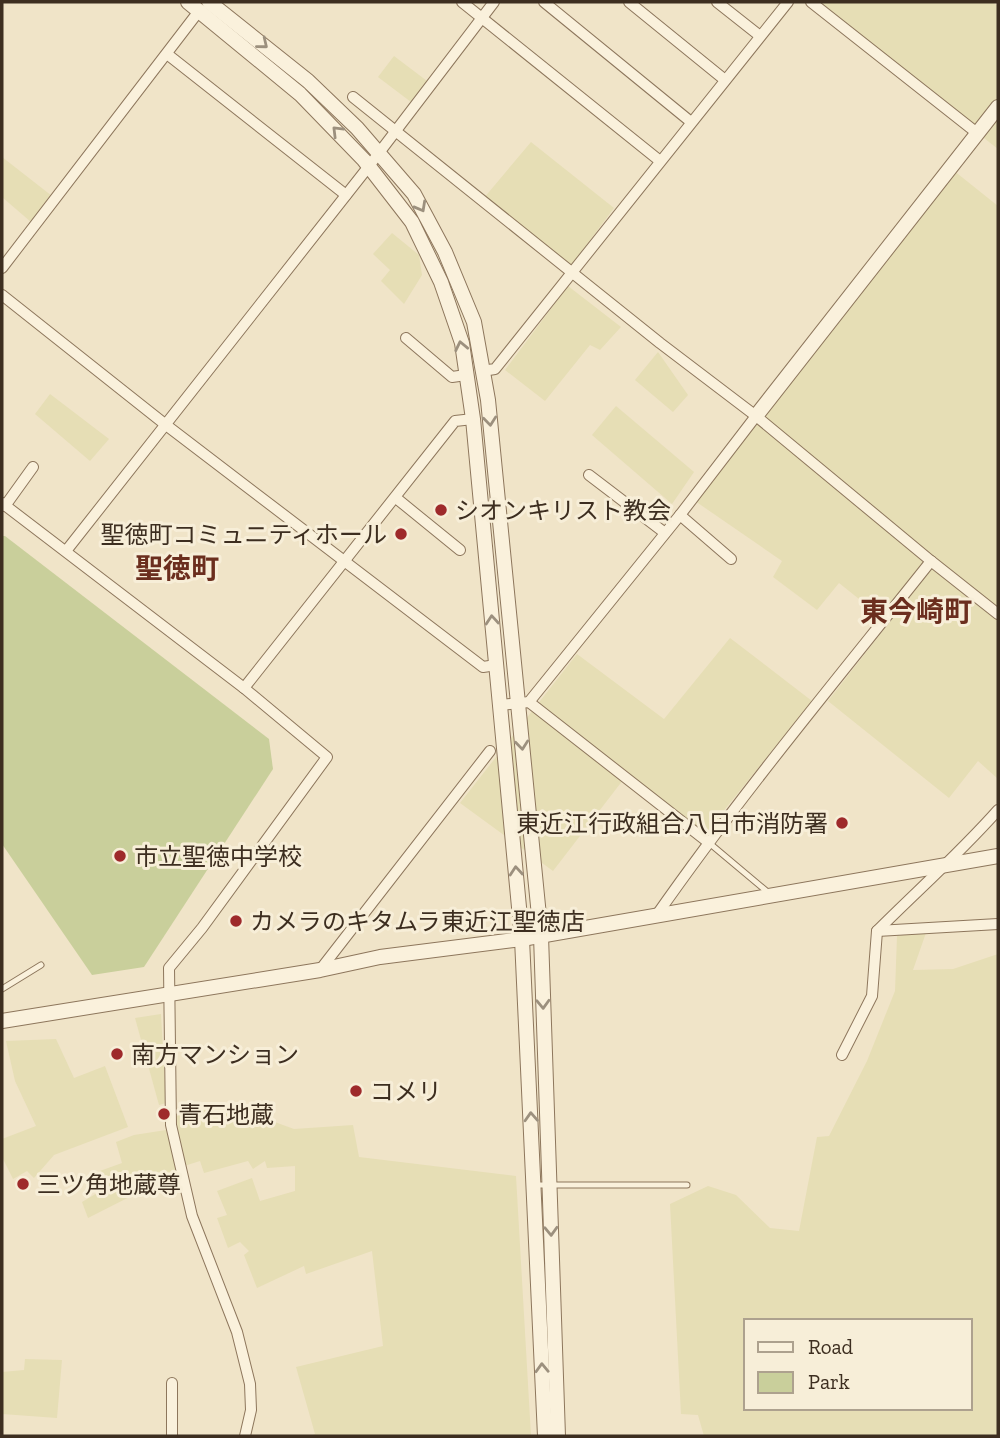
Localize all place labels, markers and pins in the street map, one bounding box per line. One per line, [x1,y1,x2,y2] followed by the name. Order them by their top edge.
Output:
[455,496,671,525] place label: シオンキリスト教会
[433,502,449,518] marker: シオンキリスト教会
[100,520,387,549] place label: 聖徳町コミュニティホール
[393,526,409,542] marker: 聖徳町コミュニティホール
[516,809,828,838] place label: 東近江行政組合八日市消防署
[834,815,850,831] marker: 東近江行政組合八日市消防署
[134,842,302,871] place label: 市立聖徳中学校
[112,848,128,864] marker: 市立聖徳中学校
[250,907,585,936] place label: カメラのキタムラ東近江聖徳店
[228,913,244,929] marker: カメラのキタムラ東近江聖徳店
[131,1040,299,1069] place label: 南方マンション
[109,1046,125,1062] marker: 南方マンション
[370,1077,442,1106] place label: コメリ
[348,1083,364,1099] marker: コメリ
[178,1100,274,1129] place label: 青石地蔵
[156,1106,172,1122] marker: 青石地蔵
[37,1170,181,1199] place label: 三ツ角地蔵尊
[15,1176,31,1192] marker: 三ツ角地蔵尊

